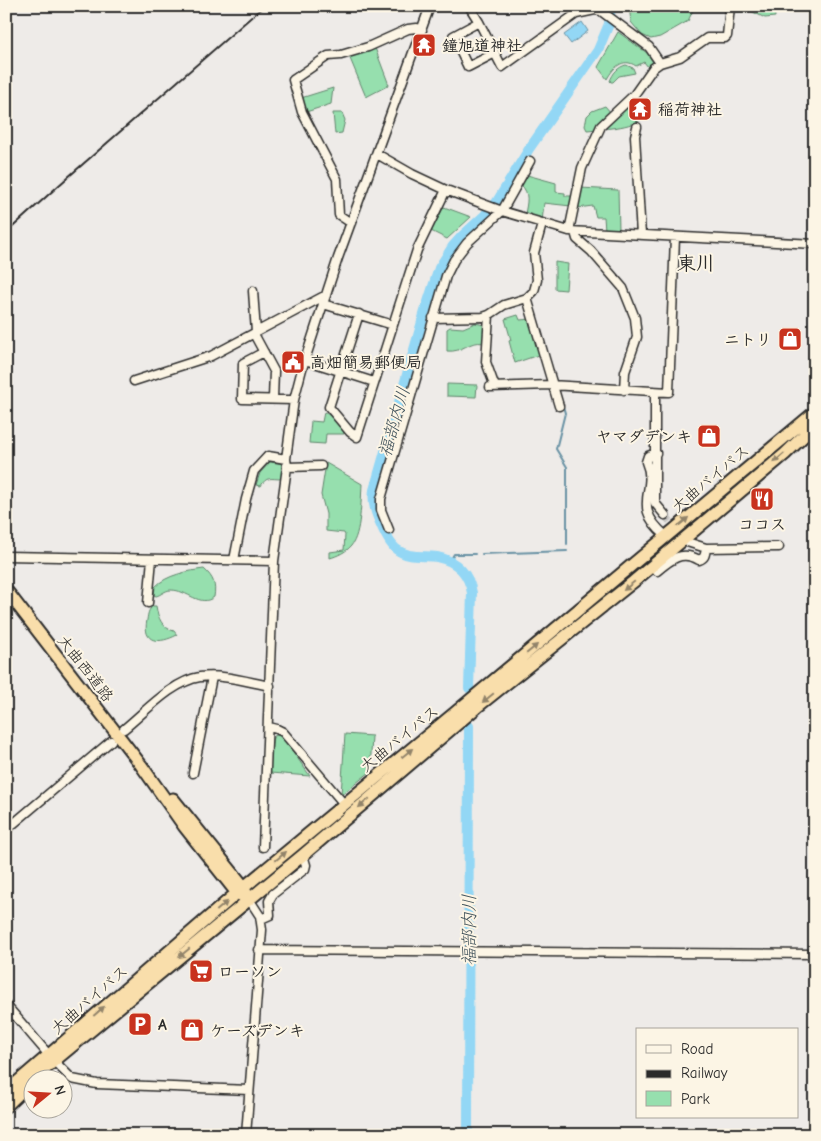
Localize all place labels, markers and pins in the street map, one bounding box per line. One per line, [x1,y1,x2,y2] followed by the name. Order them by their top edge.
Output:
[411,32,437,58] temple icon: 鐘旭道神社
[442,37,522,55] place label: 鐘旭道神社
[627,96,653,122] temple icon: 稲荷神社
[658,101,722,119] place label: 稲荷神社
[777,326,803,352] shop icon: ニトリ
[724,331,772,349] place label: ニトリ
[280,349,306,375] public building icon: 高畑簡易郵便局
[310,354,422,372] place label: 高畑簡易郵便局
[696,423,722,449] shop icon: ヤマダデンキ
[596,428,692,446] place label: ヤマダデンキ
[749,486,775,512] restaurant icon: ココス
[738,516,786,534] place label: ココス
[188,958,214,984] supermarket icon: ローソン
[218,963,282,981] place label: ローソン
[127,1011,153,1037] parking icon: A
[158,1016,167,1034] place label: A
[179,1017,205,1043] shop icon: ケーズデンキ
[210,1022,305,1040] place label: ケーズデンキ

